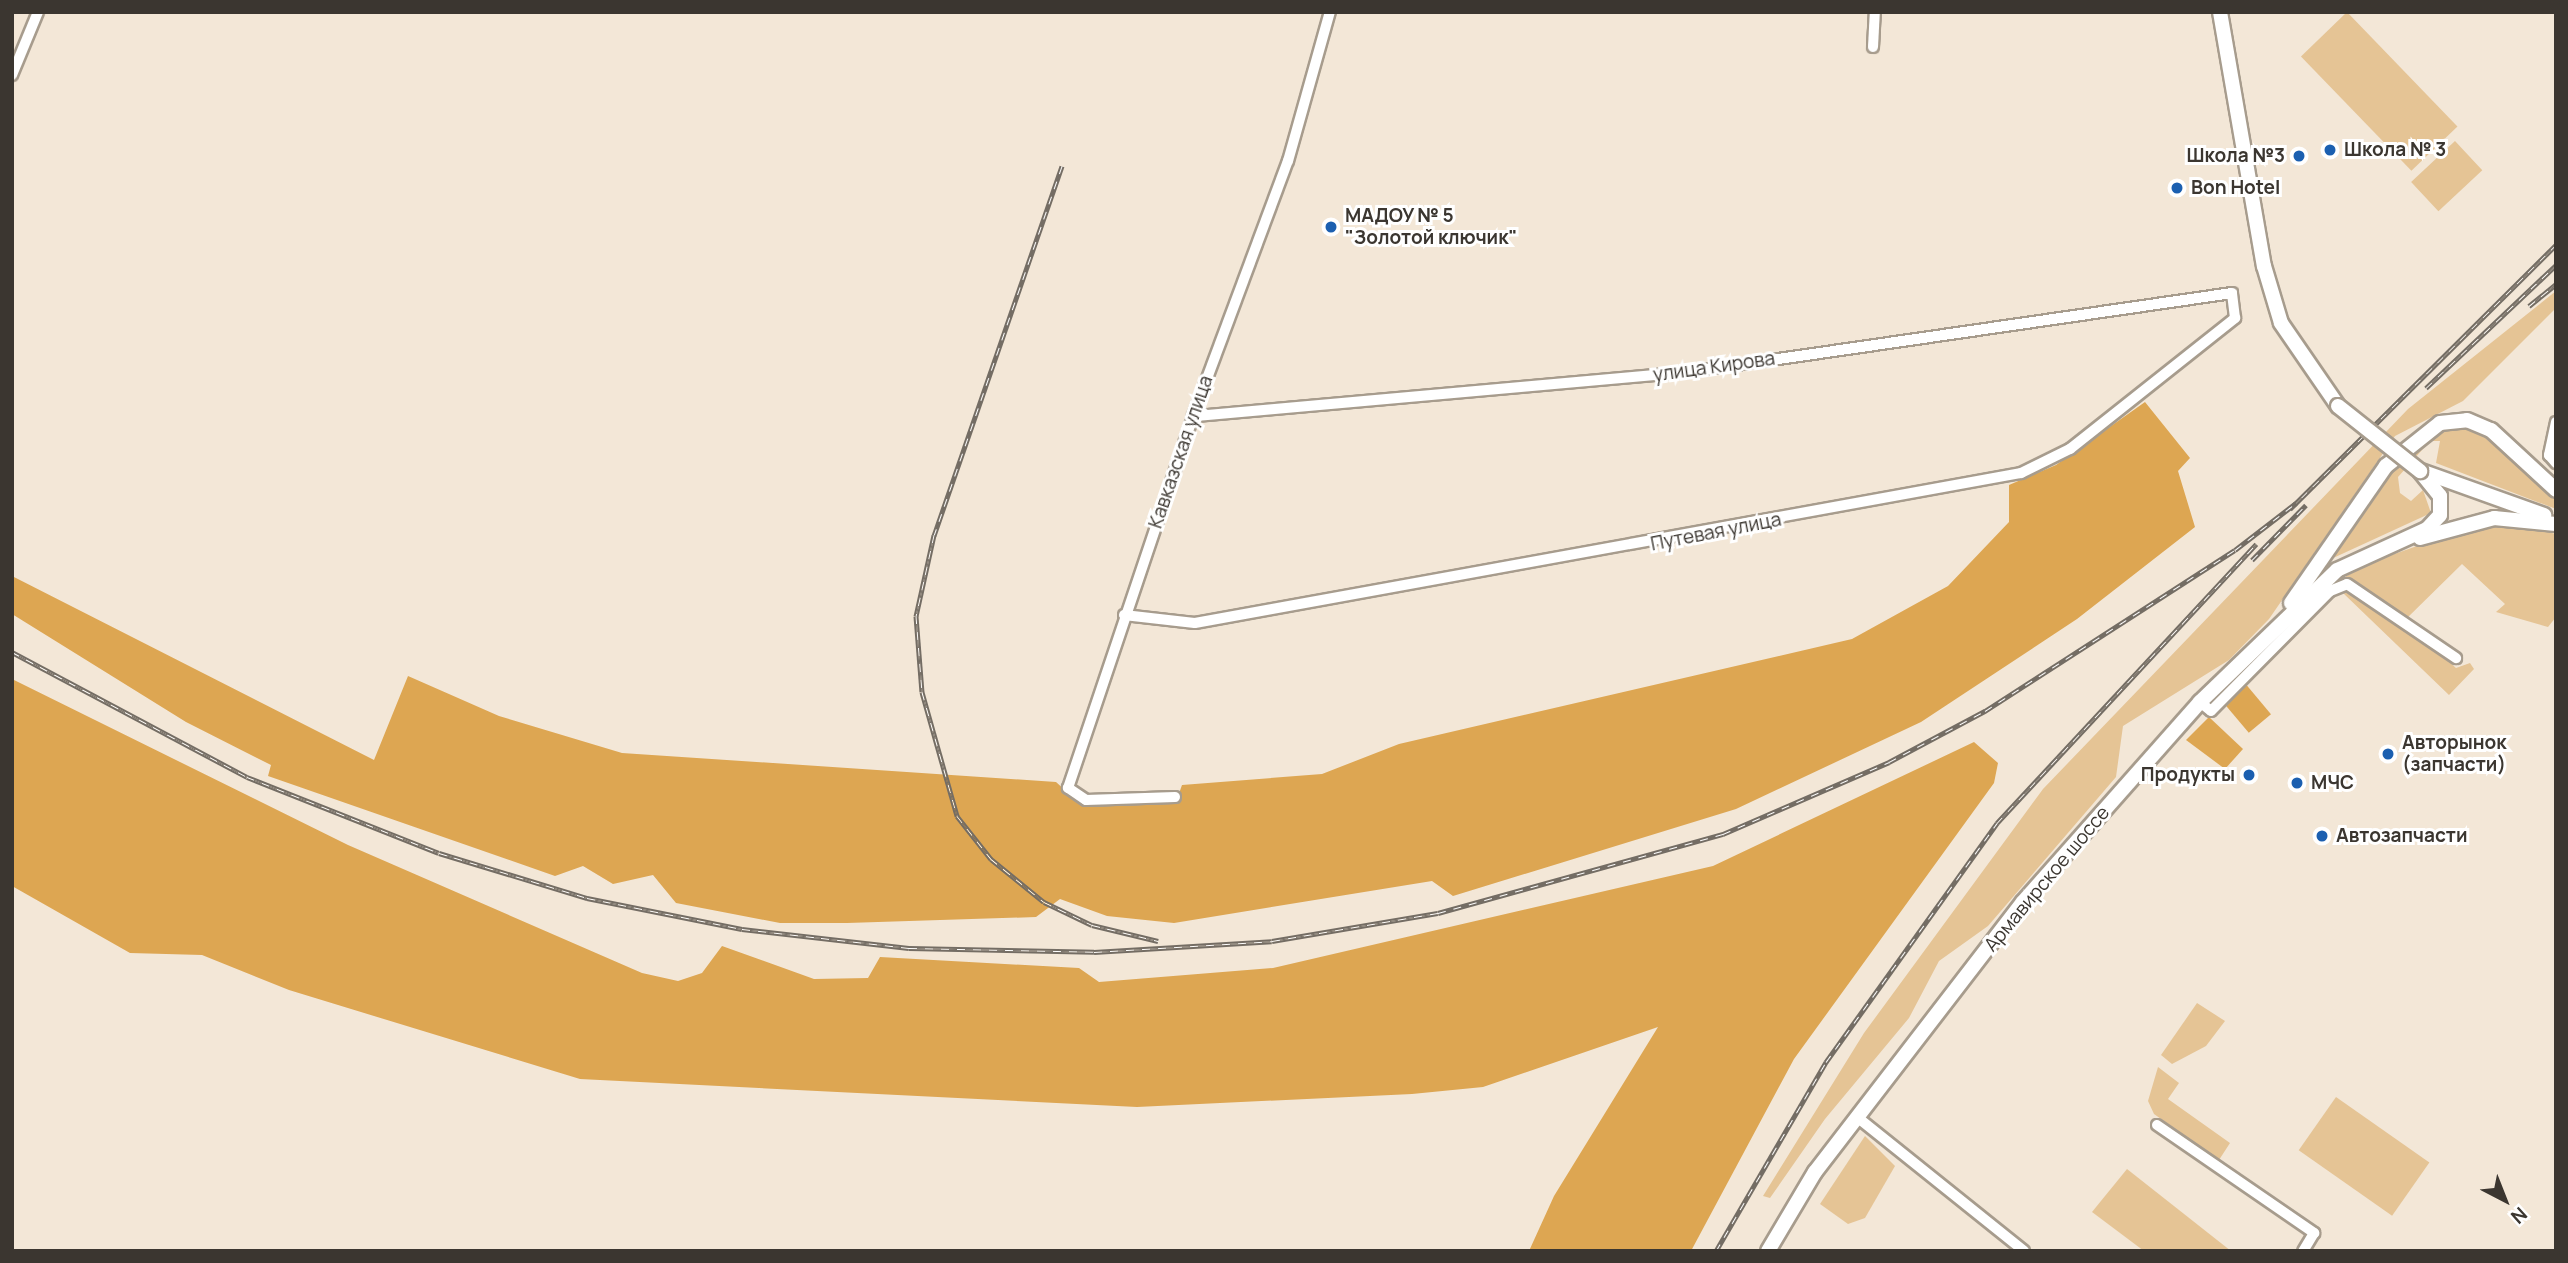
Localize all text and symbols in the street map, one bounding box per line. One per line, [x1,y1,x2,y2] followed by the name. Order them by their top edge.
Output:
[2344,139,2446,161] place label: Школа № 3
[2322,142,2338,158] marker: Школа № 3
[2186,145,2285,167] place label: Школа №3
[2291,148,2307,164] marker: Школа №3
[2191,177,2280,199] place label: Bon Hotel
[2169,180,2185,196] marker: Bon Hotel
[1345,205,1517,249] place label: МАДОУ № 5 "Золотой ключик"
[1323,219,1339,235] marker: МАДОУ № 5 "Золотой ключик"
[1652,347,1776,387] street label: улица Кирова
[1144,373,1218,531] street label: Кавказская улица
[1649,508,1783,556] street label: Путевая улица
[2402,732,2507,776] place label: Авторынок (запчасти)
[2380,746,2396,762] marker: Авторынок (запчасти)
[2141,764,2235,786] place label: Продукты
[2241,767,2257,783] marker: Продукты
[2311,772,2354,794] place label: МЧС
[2289,775,2305,791] marker: МЧС
[1980,802,2114,956] street label: Армавирское шоссе
[2336,825,2467,847] place label: Автозапчасти
[2314,828,2330,844] marker: Автозапчасти
[2470,1165,2540,1235] north arrow
[2505,1201,2533,1230] text: N

